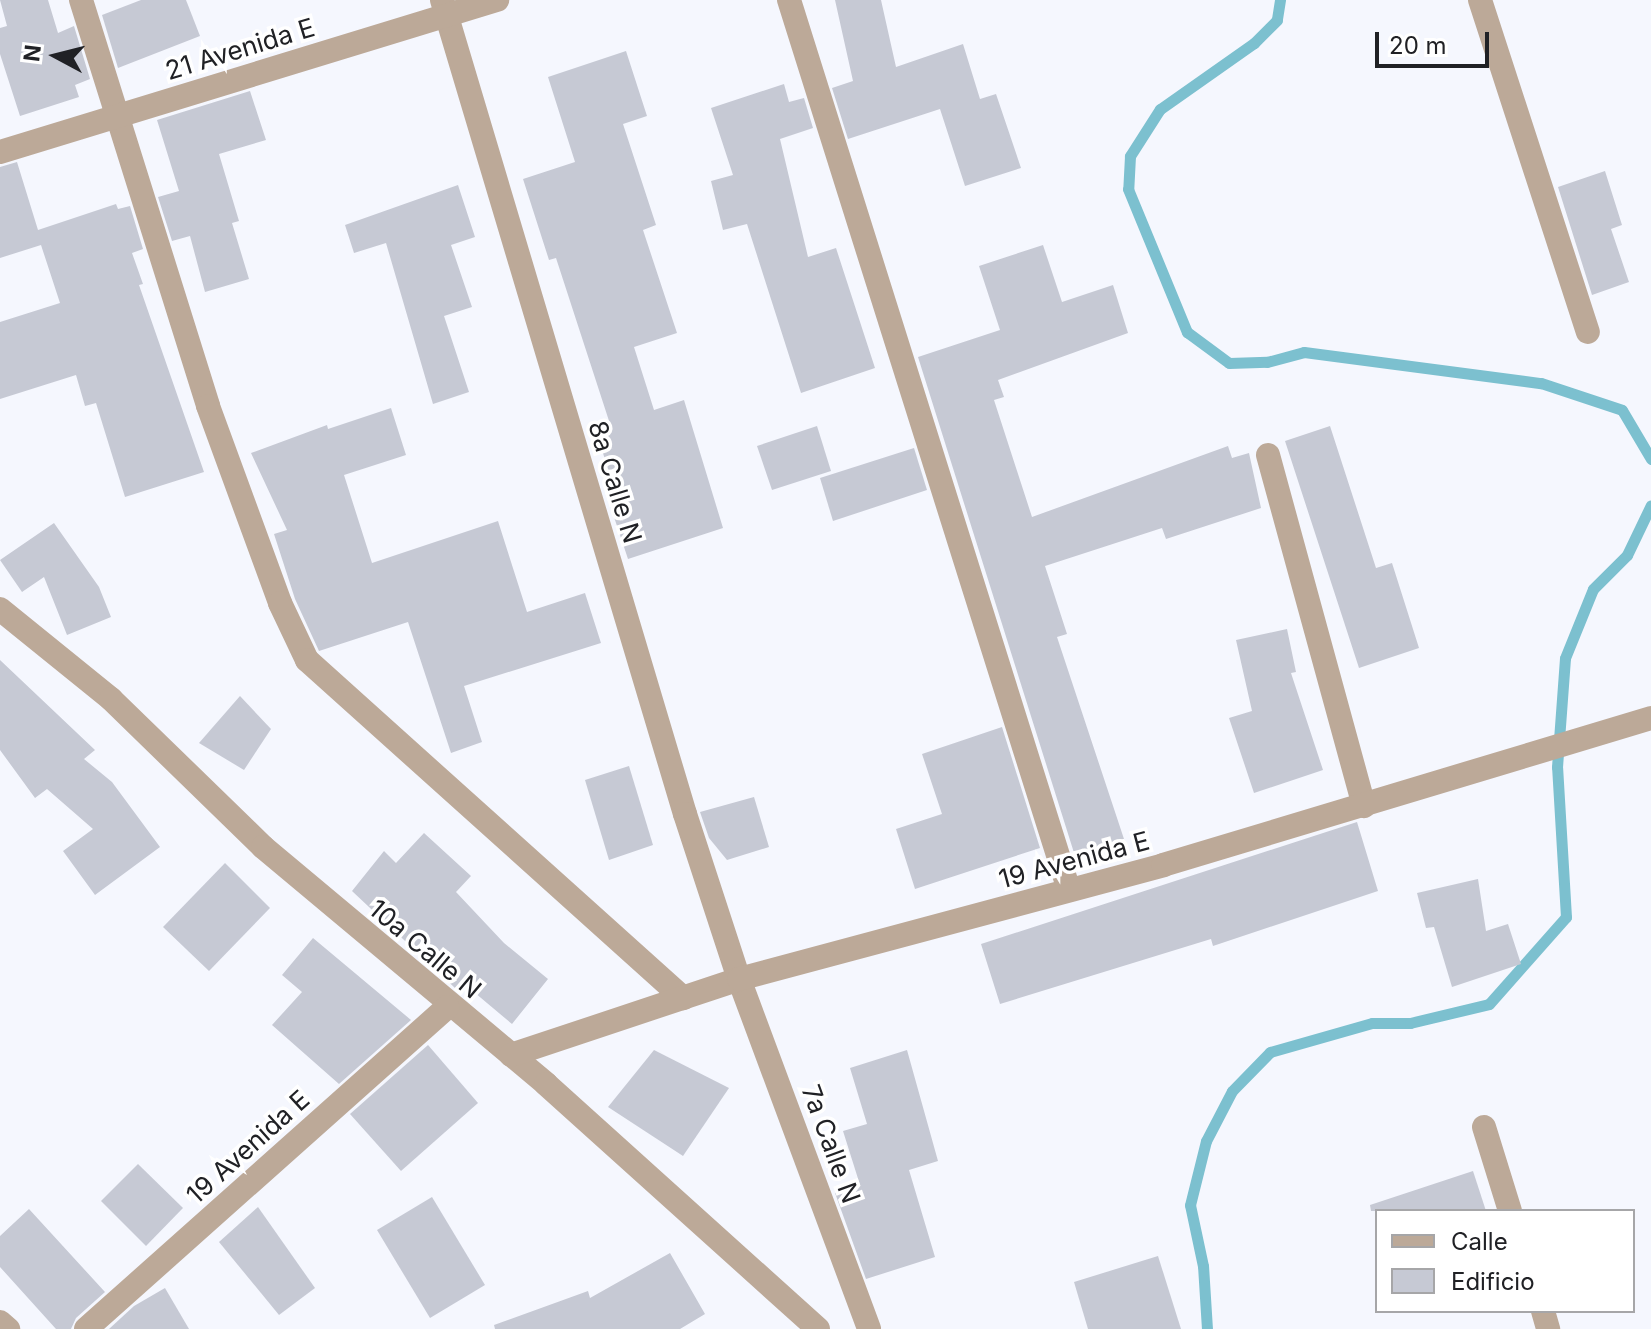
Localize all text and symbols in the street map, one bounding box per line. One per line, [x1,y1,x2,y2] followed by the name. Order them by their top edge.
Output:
[162,12,318,86] street label: 21 Avenida E
[16,16,96,96] north arrow
[1379,16,1493,66] scale bar
[1389,31,1447,60] text: 20 m
[18,43,46,63] text: N
[582,417,648,547] street label: 8a Calle N
[995,825,1153,895] street label: 19 Avenida E
[362,893,488,1005] street label: 10a Calle N
[795,1081,867,1207] street label: 7a Calle N
[180,1084,316,1210] street label: 19 Avenida E
[1375,1209,1635,1313] legend
[1451,1227,1508,1256] text: Calle
[1451,1267,1535,1296] text: Edificio

